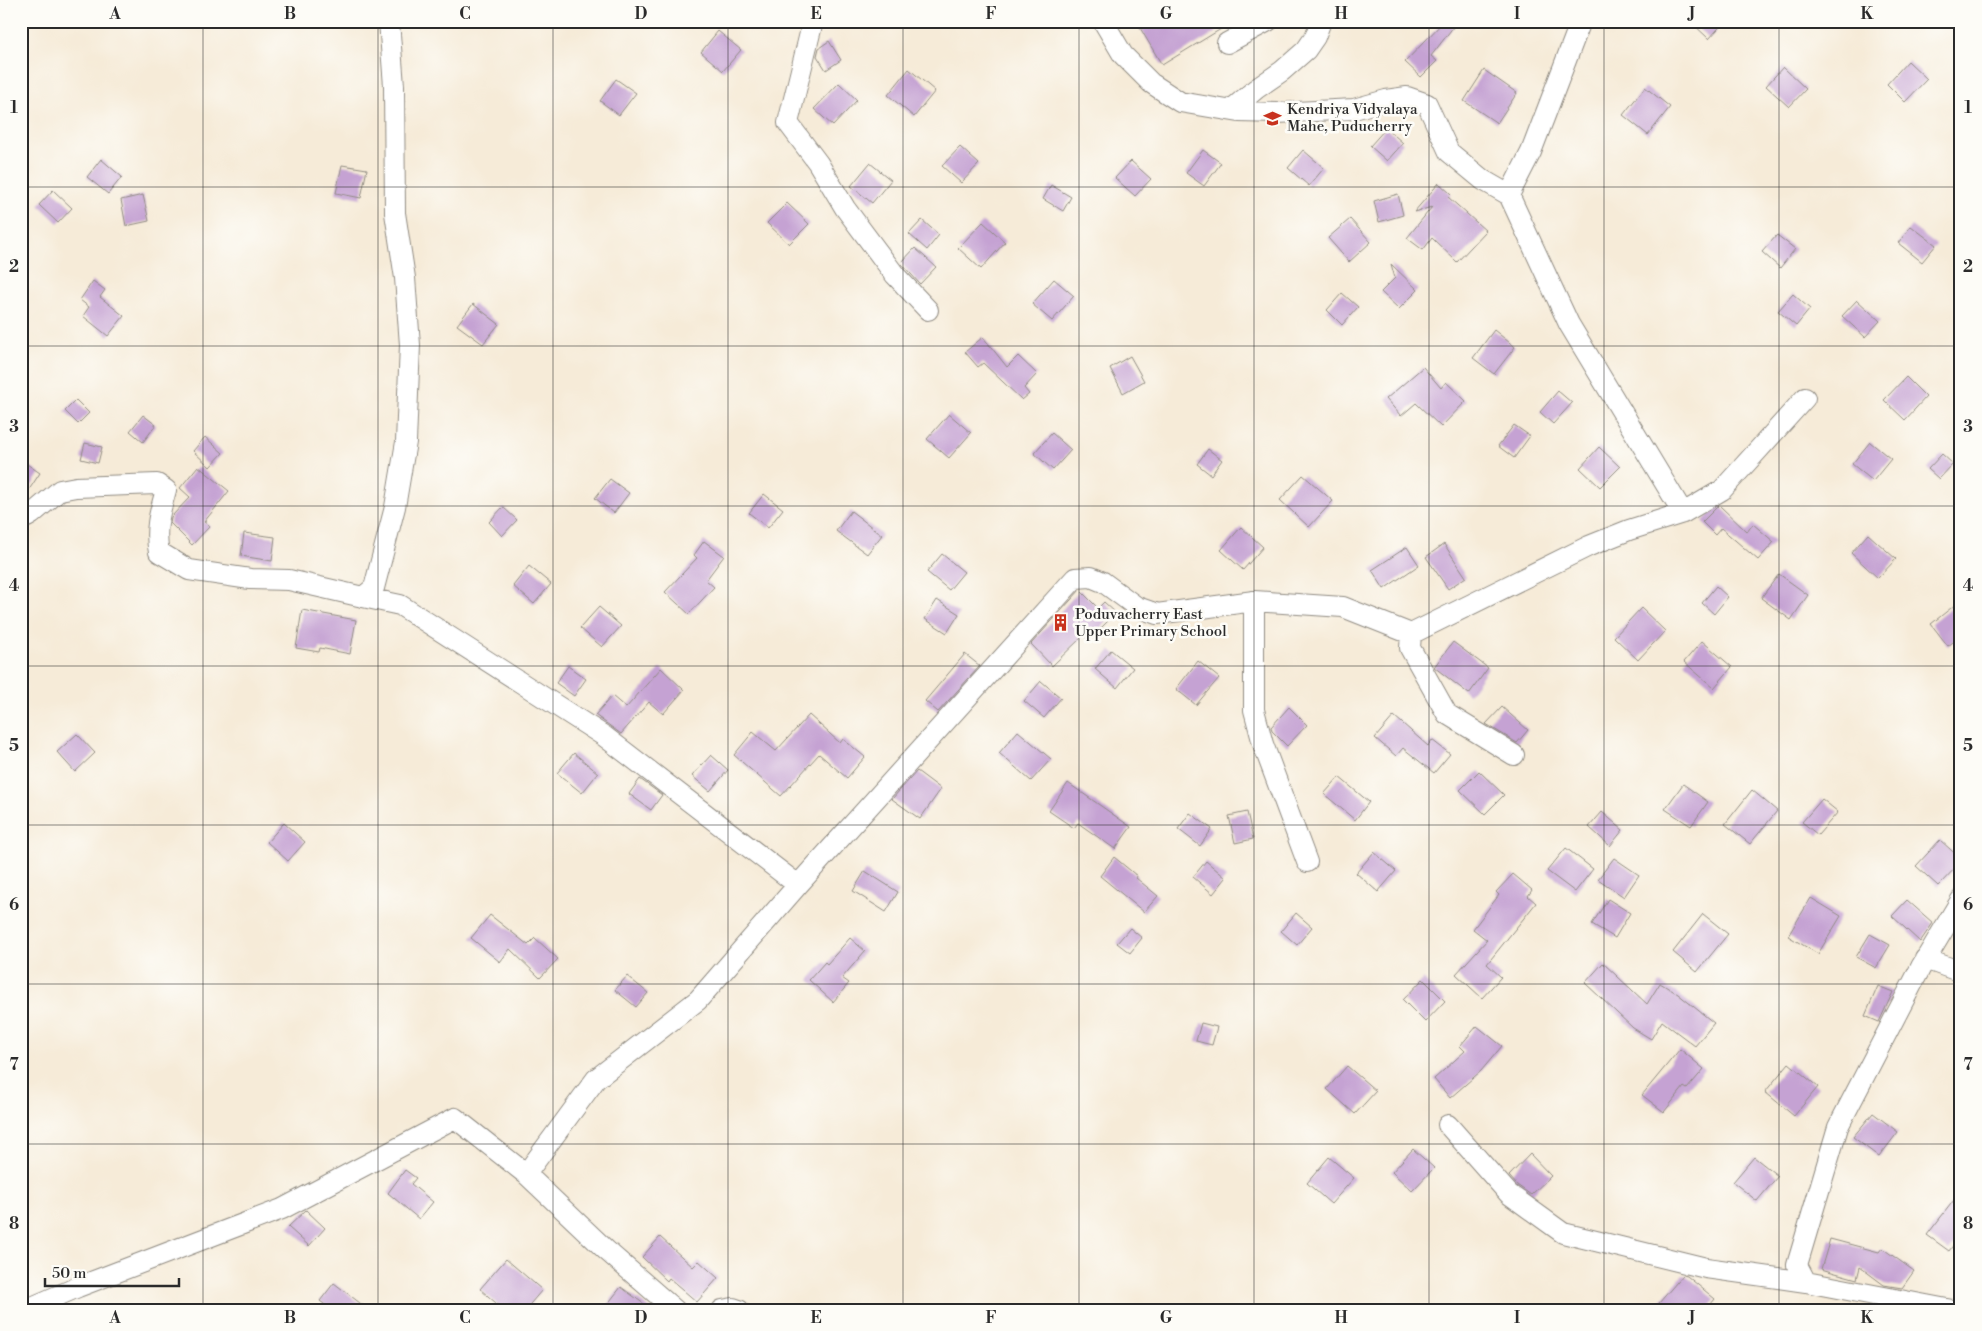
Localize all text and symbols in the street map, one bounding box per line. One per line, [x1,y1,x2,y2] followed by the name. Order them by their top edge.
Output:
[108,4,121,24] text: A
[284,4,296,24] text: B
[459,4,471,24] text: C
[635,4,648,24] text: D
[810,4,822,24] text: E
[985,4,997,24] text: F
[1160,4,1173,24] text: G
[1334,4,1348,24] text: H
[1514,4,1520,24] text: I
[1687,4,1695,24] text: J
[1861,4,1875,24] text: K
[10,98,18,118] text: 1
[1964,98,1972,118] text: 1
[1287,100,1418,136] place label: Kendriya Vidyalaya Mahe, Puducherry
[1263,108,1283,128] school or university icon: Kendriya Vidyalaya Mahe, Puducherry
[9,257,19,277] text: 2
[1963,257,1973,277] text: 2
[9,417,19,437] text: 3
[1963,417,1973,437] text: 3
[9,576,20,596] text: 4
[1963,576,1974,596] text: 4
[1075,605,1227,641] place label: Poduvacherry East Upper Primary School
[1051,613,1071,633] building icon: Poduvacherry East Upper Primary School
[9,736,19,756] text: 5
[1963,736,1973,756] text: 5
[9,895,19,915] text: 6
[1963,895,1973,915] text: 6
[9,1055,19,1075] text: 7
[1963,1055,1973,1075] text: 7
[9,1214,19,1234] text: 8
[1963,1214,1973,1234] text: 8
[45,1256,179,1288] scale bar
[52,1264,86,1283] text: 50 m
[108,1308,121,1328] text: A
[284,1308,296,1328] text: B
[459,1308,471,1328] text: C
[635,1308,648,1328] text: D
[810,1308,822,1328] text: E
[985,1308,997,1328] text: F
[1160,1308,1173,1328] text: G
[1334,1308,1348,1328] text: H
[1514,1308,1520,1328] text: I
[1687,1308,1695,1328] text: J
[1861,1308,1875,1328] text: K

